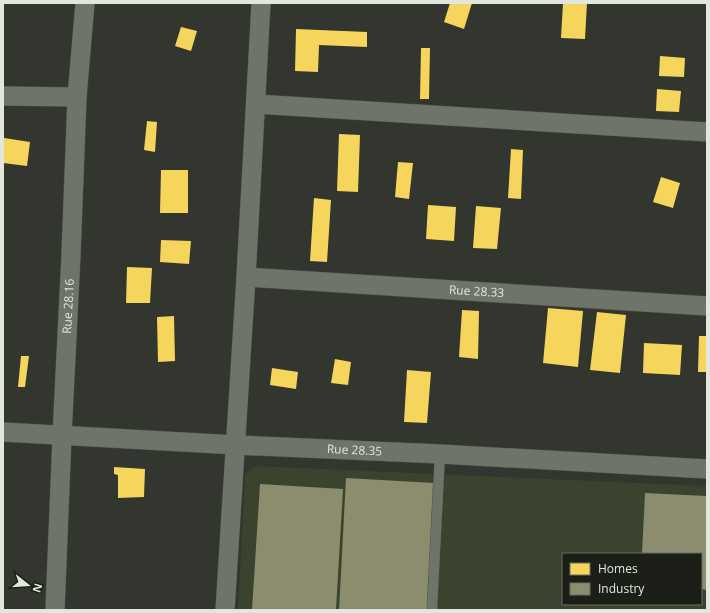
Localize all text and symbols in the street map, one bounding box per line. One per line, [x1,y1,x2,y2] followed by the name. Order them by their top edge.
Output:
[58,278,78,334] street label: Rue 28.16
[448,281,505,301] street label: Rue 28.33
[327,440,383,459] street label: Rue 28.35
[562,553,702,605] legend
[598,560,638,577] text: Homes
[8,565,48,605] north arrow
[598,580,645,597] text: Industry
[30,582,47,595] text: N

